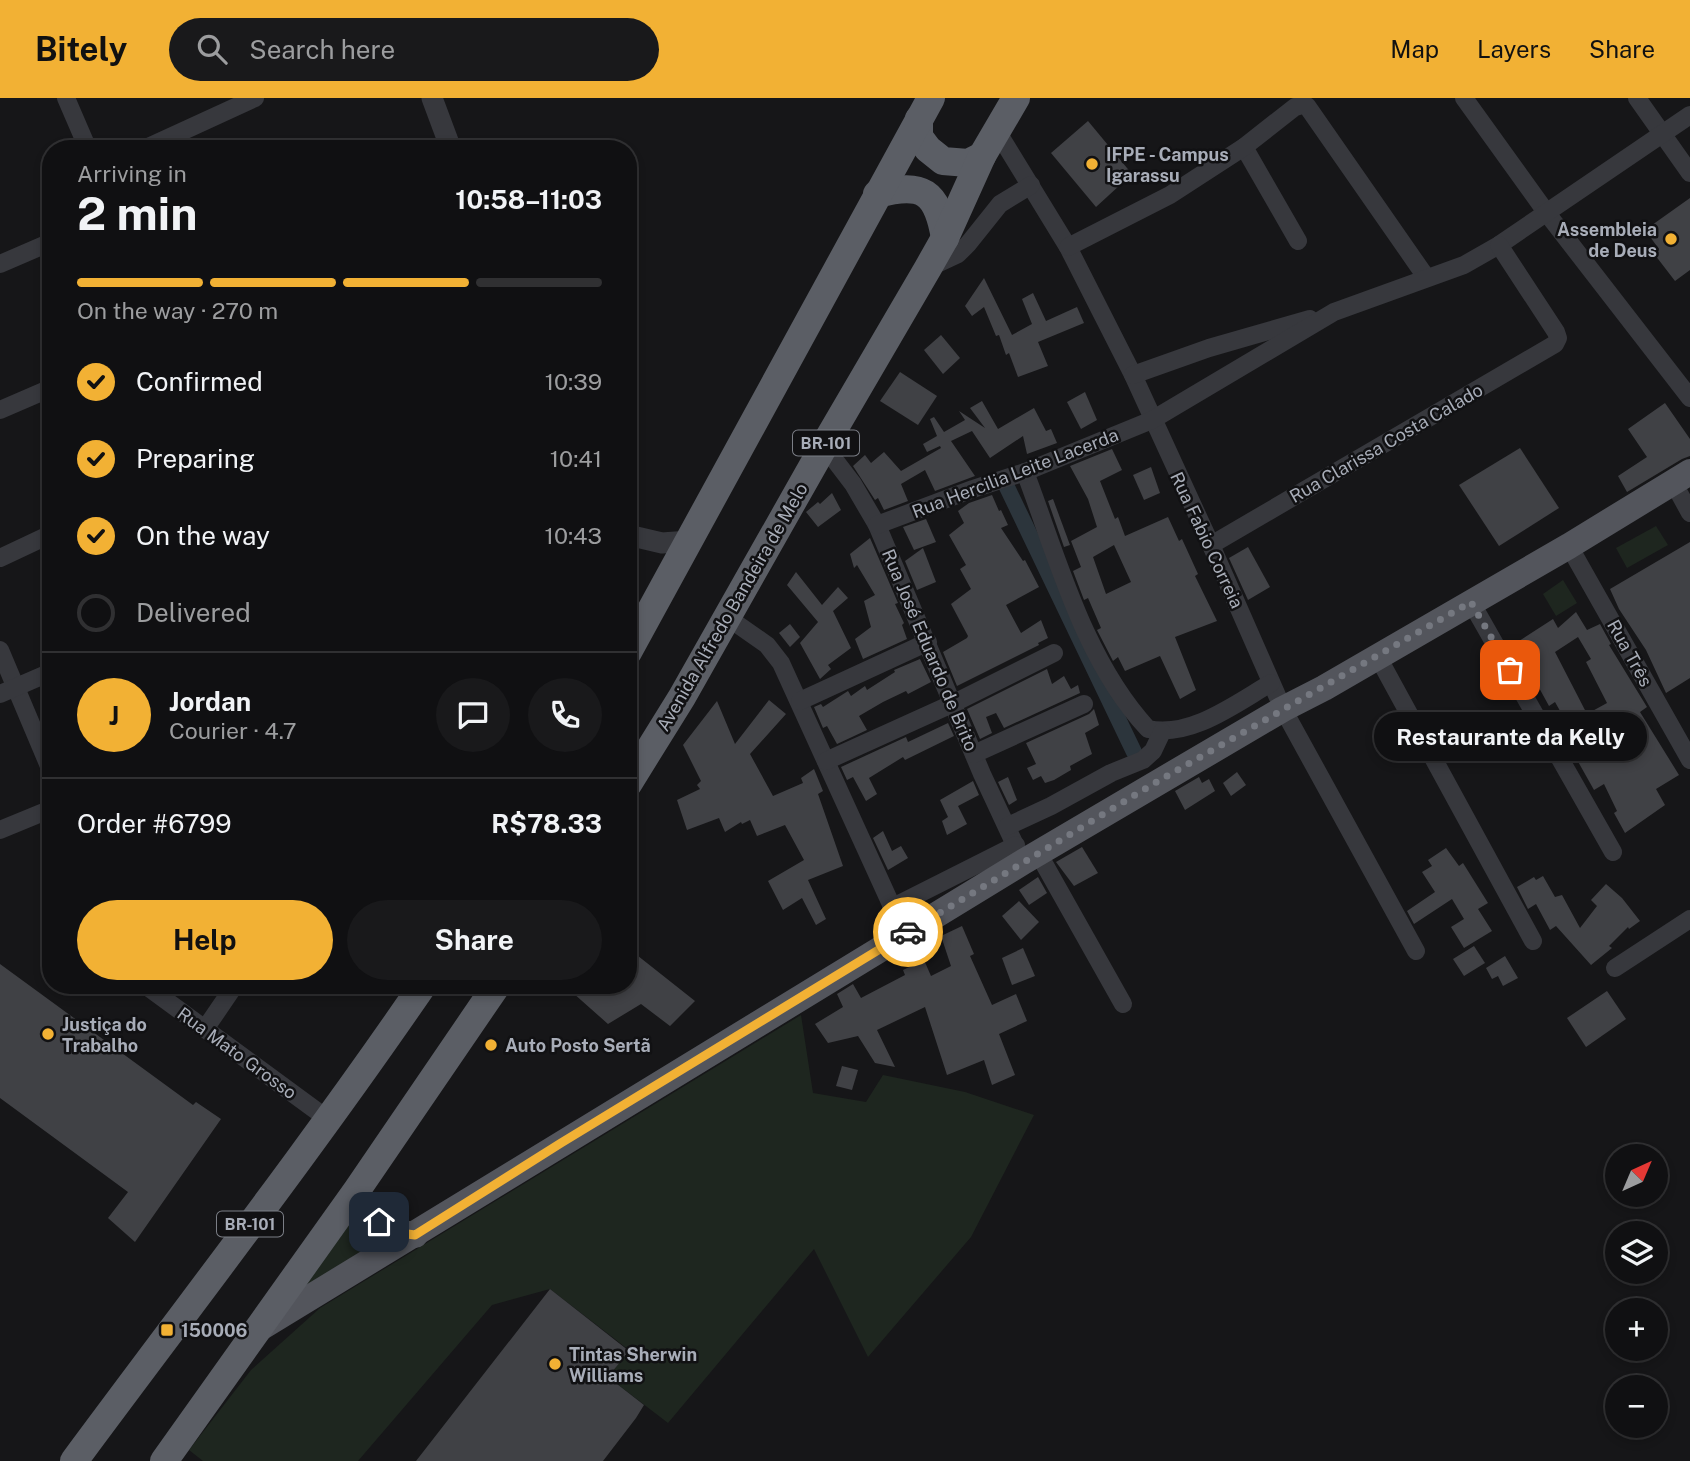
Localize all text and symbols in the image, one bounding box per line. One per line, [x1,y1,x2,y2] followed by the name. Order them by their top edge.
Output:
[169,18,659,81] search box
[35,30,127,68] text: Bitely
[193,30,231,68] icon: search
[249,34,395,65] text: Search here
[1390,35,1439,63] text: Map
[1477,35,1551,63] text: Layers
[1589,35,1655,63] text: Share
[1106,144,1229,186] place label: IFPE - Campus Igarassu
[1084,156,1100,172] marker: IFPE - Campus Igarassu
[77,160,187,187] text: Arriving in
[455,184,602,215] text: 10:58–11:03
[77,186,197,240] text: 2 min
[1557,219,1657,261] place label: Assembleia de Deus
[1663,231,1679,247] marker: Assembleia de Deus
[77,297,278,324] text: On the way · 270 m
[77,363,115,401] icon: check
[136,366,263,397] text: Confirmed
[545,368,602,395] text: 10:39
[1286,379,1486,507] street label: Rua Clarissa Costa Calado
[909,424,1121,522] street label: Rua Hercilia Leite Lacerda
[793,430,859,456] road number: BR-101
[77,440,115,478] icon: check
[136,443,255,474] text: Preparing
[550,445,602,472] text: 10:41
[1166,469,1248,611] street label: Rua Fabio Correia
[652,479,812,735] street label: Avenida Alfredo Bandeira de Melo
[77,517,115,555] icon: check
[136,520,270,551] text: On the way
[545,522,602,549] text: 10:43
[878,546,982,754] street label: Rua José Eduardo de Brito
[136,597,251,628] text: Delivered
[1603,616,1657,690] street label: Rua Três
[1480,640,1540,700] pin
[1491,651,1529,689] icon: bag
[436,678,510,752] button: chat
[528,678,602,752] button: phone
[169,686,251,717] text: Jordan
[109,700,119,731] text: J
[1374,712,1646,761] callout: Restaurante da Kelly
[169,717,297,744] text: Courier · 4.7
[1396,723,1625,750] text: Restaurante da Kelly
[77,808,231,839] text: Order #6799
[491,808,602,839] text: R$78.33
[873,897,943,967] courier
[77,900,333,980] button: Help
[347,900,602,980] button: Share
[889,913,927,951] icon: car
[173,1003,301,1103] street label: Rua Mato Grosso
[62,1014,147,1056] place label: Justiça do Trabalho
[40,1026,56,1042] marker: Justiça do Trabalho
[505,1035,651,1056] place label: Auto Posto Sertã
[483,1037,499,1053] marker: Auto Posto Sertã
[1605,1144,1668,1208] north arrow
[1605,1144,1668,1438] map controls
[349,1192,409,1252] pin
[360,1203,398,1241] icon: home
[217,1212,283,1236] road number: BR-101
[1605,1221,1668,1284] button: layers
[1605,1298,1668,1361] button: +
[181,1320,247,1341] place label: 150006
[159,1322,175,1338] marker: 150006
[569,1344,697,1386] place label: Tintas Sherwin Williams
[547,1356,563,1372] marker: Tintas Sherwin Williams
[1605,1375,1668,1438] button: −

